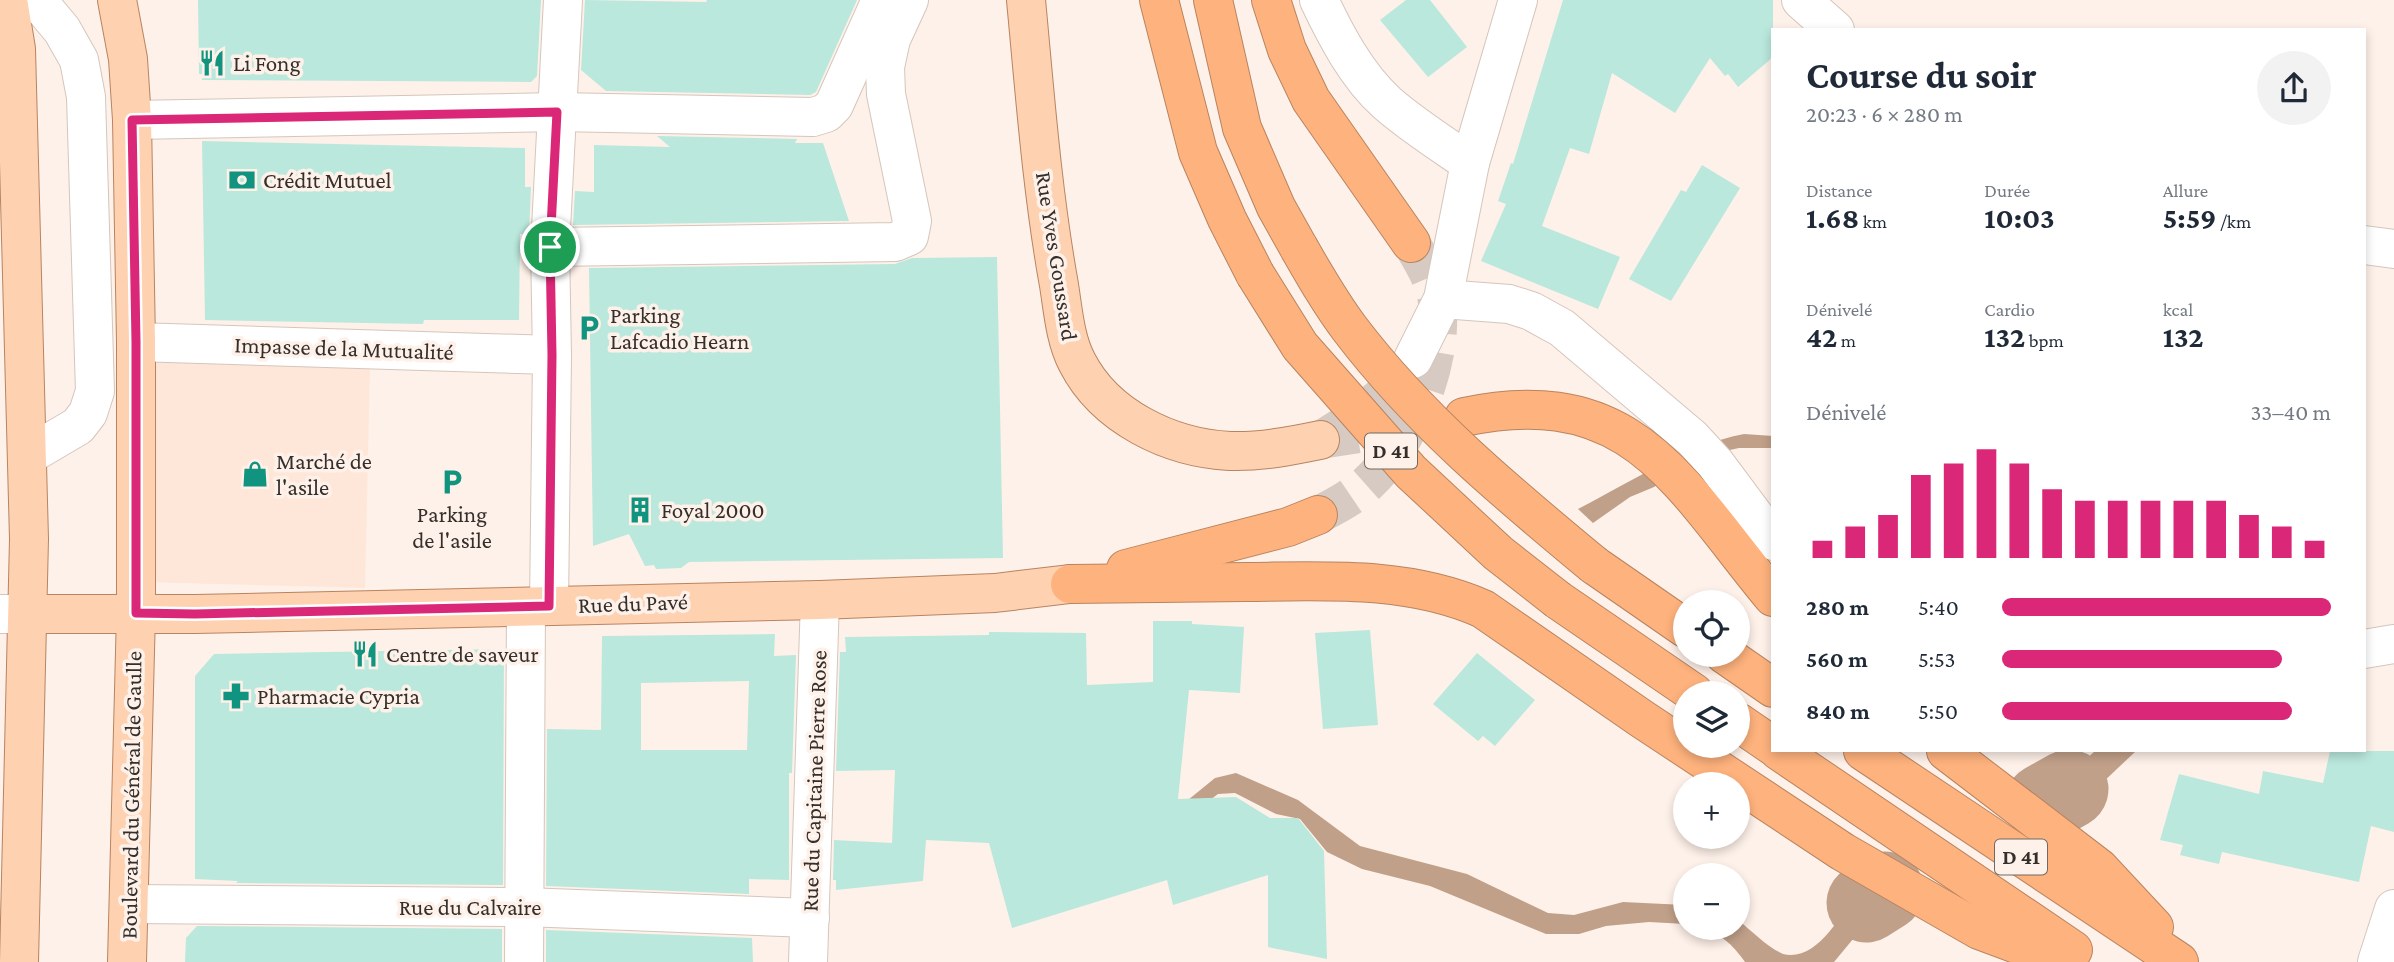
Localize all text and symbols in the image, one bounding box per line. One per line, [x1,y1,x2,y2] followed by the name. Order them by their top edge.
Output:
[197,48,227,78] restaurant icon: Li Fong
[233,50,301,76] place label: Li Fong
[2257,51,2331,125] button: share
[1806,54,2037,96] text: Course du soir
[1806,101,1963,127] text: 20:23 · 6 × 280 m
[227,165,257,195] bank icon: Crédit Mutuel
[263,167,392,193] place label: Crédit Mutuel
[1031,170,1083,342] street label: Rue Yves Goussard
[1806,180,1872,201] text: Distance
[1984,180,2030,201] text: Durée
[2163,180,2208,201] text: Allure
[1806,201,1859,234] text: 1.68
[1984,201,2055,234] text: 10:03
[2163,201,2217,234] text: 5:59
[1859,211,1887,232] text: km
[2217,211,2251,232] text: /km
[520,217,580,277] pin
[531,228,569,266] icon: arrive
[1806,299,1872,320] text: Dénivelé
[1984,299,2035,320] text: Cardio
[2163,299,2193,320] text: kcal
[610,302,749,354] place label: Parking Lafcadio Hearn
[574,313,604,343] parking icon: Parking Lafcadio Hearn
[1806,320,1837,353] text: 42
[1984,320,2025,353] text: 132
[2163,320,2204,353] text: 132
[1837,330,1856,351] text: m
[2025,330,2064,351] text: bpm
[234,331,454,365] street label: Impasse de la Mutualité
[1806,399,1886,425] text: Dénivelé
[2251,399,2331,425] text: 33–40 m
[1365,434,1417,468] road number: D 41
[276,448,372,500] place label: Marché de l'asile
[240,459,270,489] shop icon: Marché de l'asile
[437,467,467,497] parking icon: Parking de l'asile
[625,495,655,525] building icon: Foyal 2000
[661,497,765,523] place label: Foyal 2000
[412,501,492,553] place label: Parking de l'asile
[578,588,688,618] street label: Rue du Pavé
[1673,590,1750,940] map controls
[1673,590,1750,667] button: locate
[1806,594,1869,620] text: 280 m
[1918,594,1959,620] text: 5:40
[350,639,380,669] restaurant icon: Centre de saveur
[386,641,539,667] place label: Centre de saveur
[1806,646,1868,672] text: 560 m
[1918,646,1956,672] text: 5:53
[796,650,832,912] street label: Rue du Capitaine Pierre Rose
[115,651,147,939] street label: Boulevard du Général de Gaulle
[221,681,251,711] pharmacy icon: Pharmacie Cypria
[1673,681,1750,758] button: layers
[257,683,420,709] place label: Pharmacie Cypria
[1806,698,1870,724] text: 840 m
[1918,698,1958,724] text: 5:50
[1673,772,1750,849] button: +
[1995,840,2047,874] road number: D 41
[1673,863,1750,940] button: −
[399,894,541,920] street label: Rue du Calvaire

